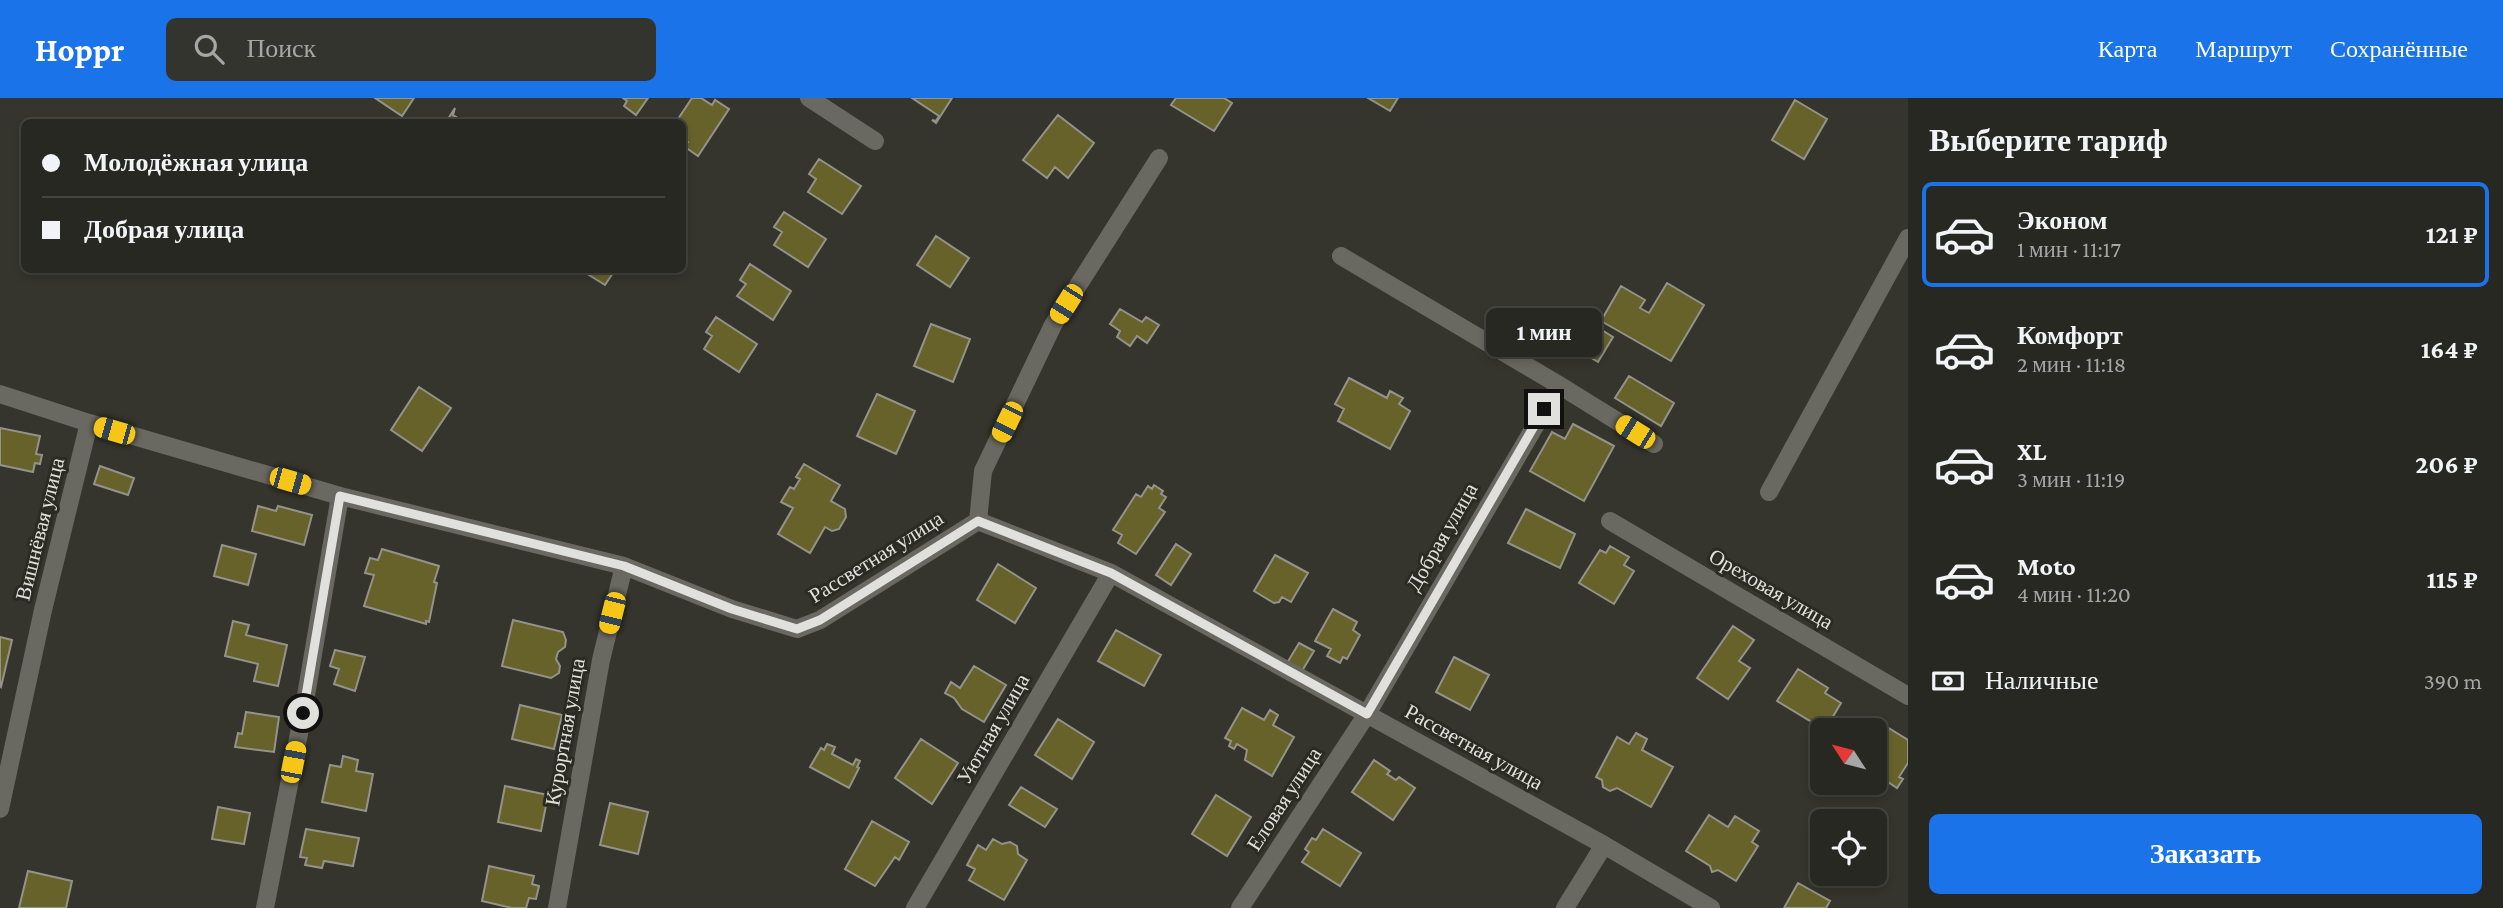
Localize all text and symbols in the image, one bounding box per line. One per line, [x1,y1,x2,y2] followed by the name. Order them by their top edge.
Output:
[166,18,656,81] search box
[190,30,228,68] icon: search
[35,31,124,68] text: Hoppr
[246,34,316,63] text: Поиск
[2098,35,2157,62] text: Карта
[2195,35,2292,62] text: Маршрут
[2330,35,2468,62] text: Сохранённые
[1929,122,2168,158] text: Выберите тариф
[84,148,308,177] text: Молодёжная улица
[1933,203,1996,266] icon: car
[2017,206,2107,235] text: Эконом
[84,215,244,244] text: Добрая улица
[2426,220,2478,249] text: 121 ₽
[2017,236,2121,262] text: 1 мин · 11:17
[1046,281,1087,327] car
[1486,308,1602,356] callout: 1 мин
[1933,318,1996,381] icon: car
[1516,319,1572,345] text: 1 мин
[2017,321,2123,350] text: Комфорт
[2421,335,2478,364] text: 164 ₽
[2017,351,2126,377] text: 2 мин · 11:18
[1528,393,1560,425] route end
[989,399,1026,445] car
[1612,412,1659,452] car
[91,415,138,447] car
[1933,433,1996,496] icon: car
[2017,437,2046,466] text: XL
[2415,450,2478,479] text: 206 ₽
[11,454,70,603] street label: Вишнёвая улица
[267,465,314,497] car
[2017,466,2125,492] text: 3 мин · 11:19
[1401,478,1483,595] street label: Добрая улица
[804,506,948,608] street label: Рассветная улица
[1705,544,1838,635] street label: Ореховая улица
[1933,548,1996,611] icon: car
[2017,552,2076,581] text: Moto
[2426,565,2478,594] text: 115 ₽
[2017,581,2131,607] text: 4 мин · 11:20
[597,590,628,636] car
[540,656,590,808] street label: Курортная улица
[1929,662,1967,700] icon: cash
[1985,666,2098,695] text: Наличные
[2424,668,2482,694] text: 390 m
[952,669,1035,789] street label: Уютная улица
[287,697,319,729] route start
[1401,699,1548,795] street label: Рассветная улица
[1810,718,1886,794] north arrow
[1810,718,1887,886] map controls
[279,739,308,785] car
[1242,742,1327,855] street label: Еловая улица
[1810,809,1887,886] button: locate
[1929,814,2482,894] button: Заказать

